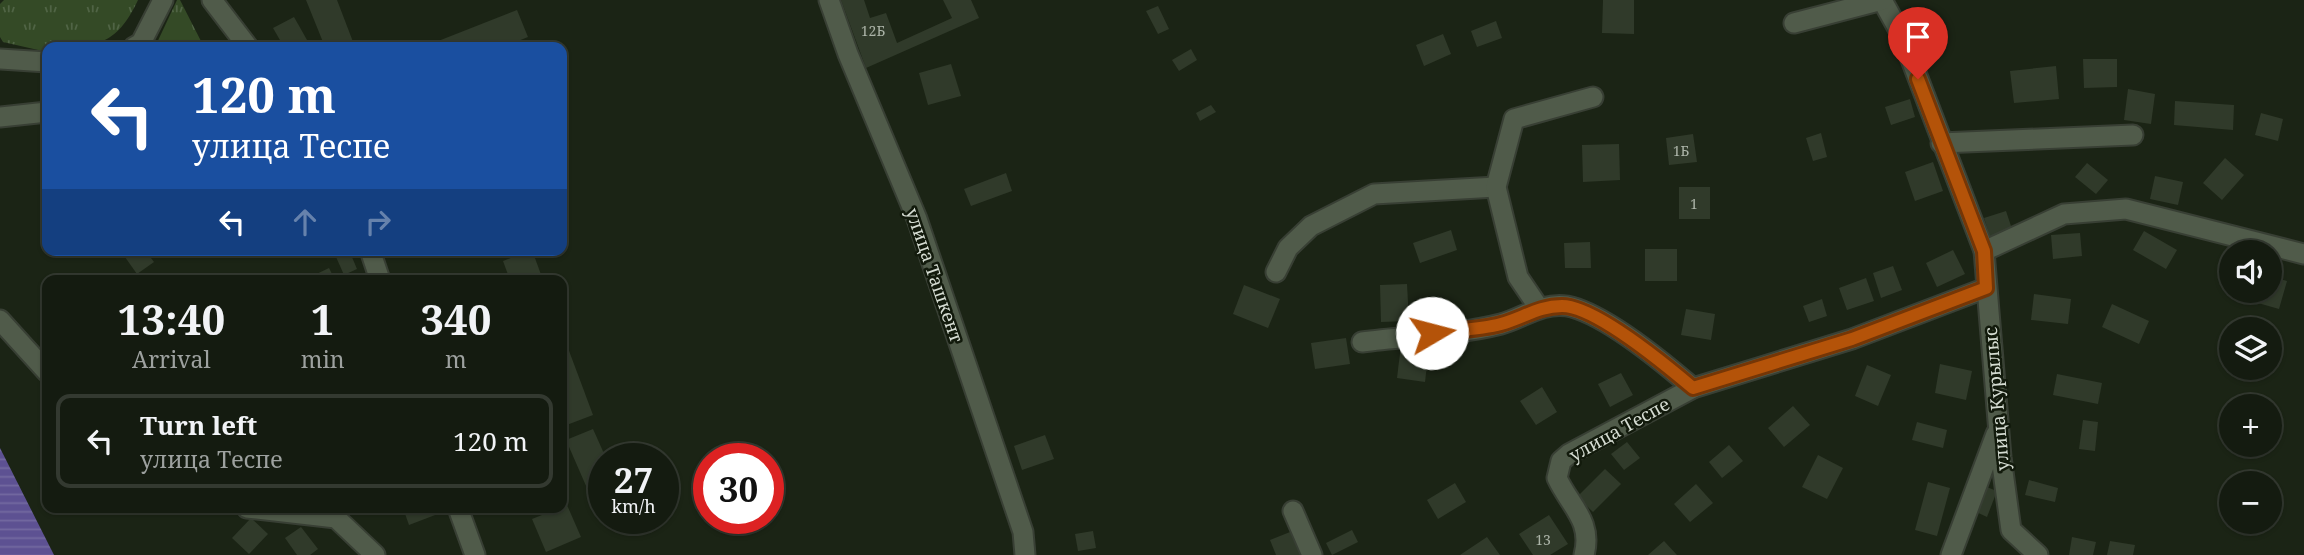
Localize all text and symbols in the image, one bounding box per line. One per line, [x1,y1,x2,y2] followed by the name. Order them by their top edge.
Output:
[1888,7,1948,79] pin
[1899,18,1937,56] icon: arrive
[861,21,885,40] house number: 12Б
[192,61,336,127] text: 120 m
[77,70,168,161] icon: left
[192,124,390,167] text: улица Теспе
[1673,141,1689,160] house number: 1Б
[1690,194,1698,213] house number: 1
[213,203,251,241] icon: left
[286,203,324,241] icon: ahead
[359,203,397,241] icon: right
[901,205,969,346] street label: улица Ташкент
[2219,240,2282,534] map controls
[2219,240,2282,303] button: sound
[118,290,225,347] text: 13:40
[311,290,335,347] text: 1
[420,290,491,347] text: 340
[1395,296,1469,370] position arrow
[2219,317,2282,380] button: layers
[1978,326,2014,472] street label: улица Курылыс
[132,343,211,375] text: Arrival
[301,343,345,375] text: min
[445,343,467,375] text: m
[1564,391,1674,467] street label: улица Теспе
[2219,394,2282,457] button: +
[140,407,257,443] text: Turn left
[81,422,119,460] icon: left
[453,423,528,459] text: 120 m
[140,443,282,475] text: улица Теспе
[693,443,784,534] speed limit sign: 30
[614,456,653,503] text: 27
[2219,471,2282,534] button: −
[611,494,656,518] text: km/h
[1535,530,1551,549] house number: 13

